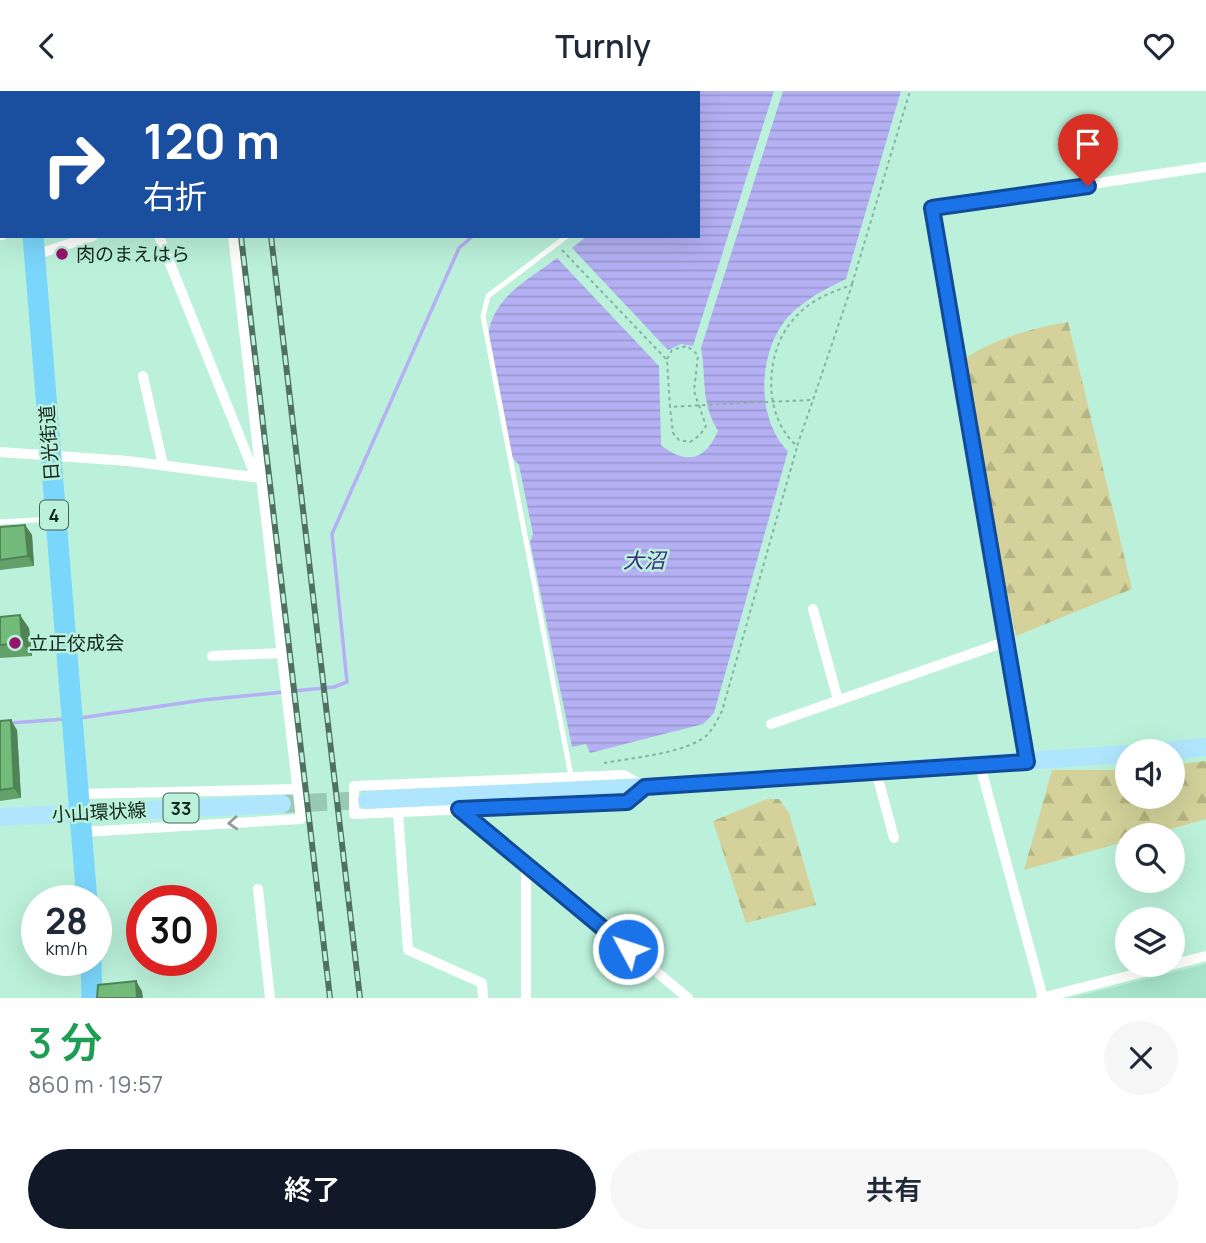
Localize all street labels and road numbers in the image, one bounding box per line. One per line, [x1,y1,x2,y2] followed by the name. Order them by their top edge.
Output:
[33,404,65,482] street label: 日光街道
[40,501,68,529] road number: 4
[164,793,198,823] road number: 33
[51,797,147,827] street label: 小山環状線

